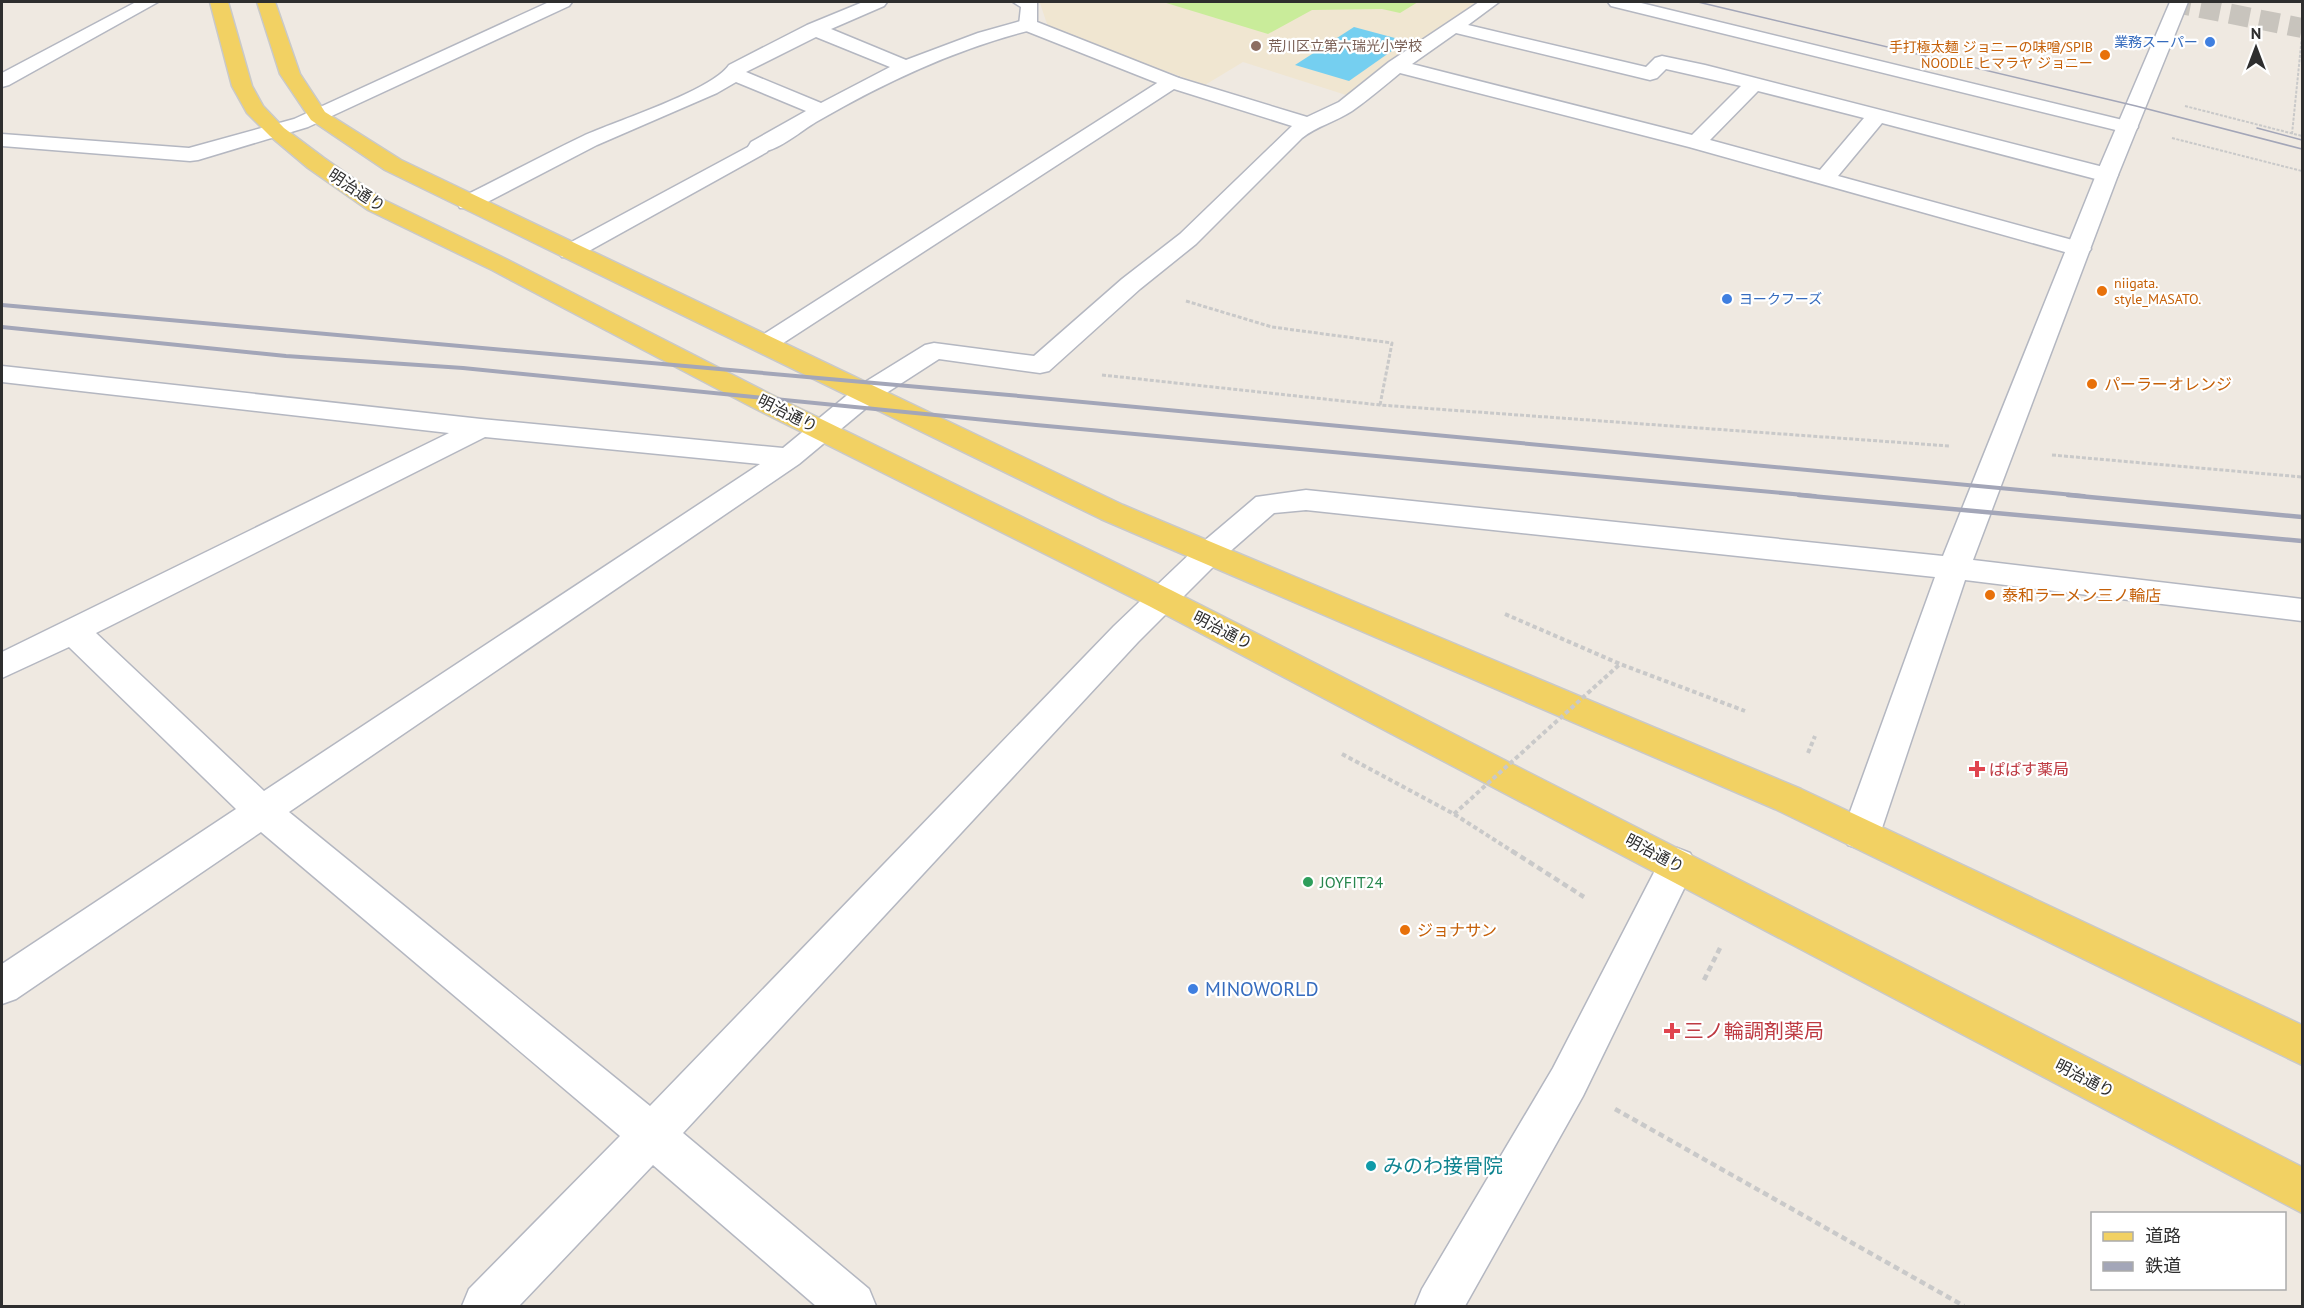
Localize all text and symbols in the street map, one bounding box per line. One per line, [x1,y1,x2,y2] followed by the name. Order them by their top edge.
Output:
[2226,18,2286,78] north arrow
[2251,23,2261,43] text: N
[2114,33,2198,51] place label: 業務スーパー
[2203,35,2217,49] marker: 業務スーパー
[1268,37,1422,55] place label: 荒川区立第六瑞光小学校
[1889,38,2093,72] place label: 手打極太麺 ジョニーの味噌/SPIB NOODLE ヒマラヤ ジョニー
[1249,39,1263,53] marker: 荒川区立第六瑞光小学校
[2098,48,2112,62] marker: 手打極太麺 ジョニーの味噌/SPIB NOODLE ヒマラヤ ジョニー
[325,164,389,216] street label: 明治通り
[2114,274,2201,308] place label: niigata. style_MASATO.
[2095,284,2109,298] marker: niigata. style_MASATO.
[1739,290,1822,308] place label: ヨークフーズ
[1720,292,1734,306] marker: ヨークフーズ
[2104,374,2232,394] place label: パーラーオレンジ
[2085,377,2099,391] marker: パーラーオレンジ
[755,390,821,436] street label: 明治通り
[2002,585,2161,605] place label: 泰和ラーメン三ノ輪店
[1983,588,1997,602] marker: 泰和ラーメン三ノ輪店
[1190,607,1256,653] street label: 明治通り
[1989,759,2069,779] place label: ぱぱす薬局
[1970,762,1984,776] marker: ぱぱす薬局
[1622,829,1688,877] street label: 明治通り
[1319,872,1383,892] place label: JOYFIT24
[1301,875,1315,889] marker: JOYFIT24
[1417,920,1497,940] place label: ジョナサン
[1398,923,1412,937] marker: ジョナサン
[1205,976,1319,1002] place label: MINOWORLD
[1186,982,1200,996] marker: MINOWORLD
[1684,1018,1824,1044] place label: 三ノ輪調剤薬局
[1665,1024,1679,1038] marker: 三ノ輪調剤薬局
[2052,1055,2118,1101] street label: 明治通り
[1383,1153,1503,1179] place label: みのわ接骨院
[1364,1159,1378,1173] marker: みのわ接骨院
[2091,1212,2286,1290] legend
[2145,1224,2181,1247] text: 道路
[2145,1254,2181,1277] text: 鉄道

